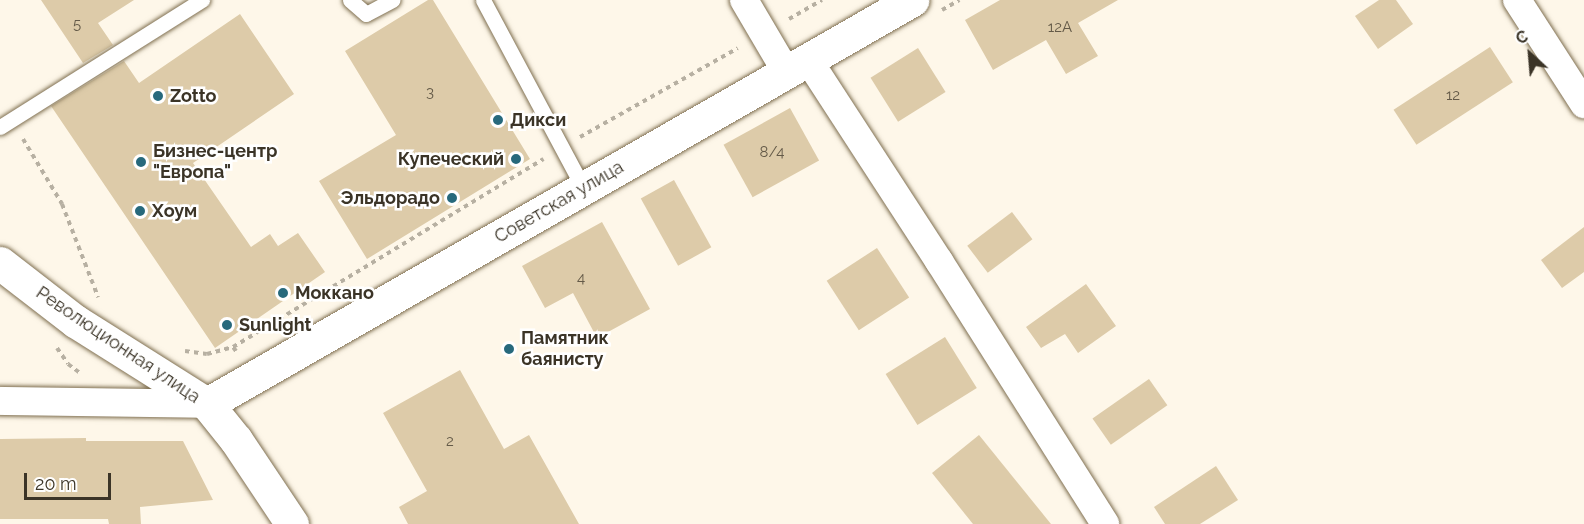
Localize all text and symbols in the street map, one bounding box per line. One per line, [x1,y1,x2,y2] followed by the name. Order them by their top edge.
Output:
[73,16,81,34] house number: 5
[1048,19,1072,37] house number: 12А
[1500,24,1560,84] north arrow
[1513,26,1531,48] text: С
[426,84,434,102] house number: 3
[170,85,216,107] place label: Zotto
[1446,87,1460,105] house number: 12
[151,89,165,103] marker: Zotto
[510,109,566,131] place label: Дикси
[491,113,505,127] marker: Дикси
[153,141,277,184] place label: Бизнес-центр "Европа"
[760,144,784,162] house number: 8/4
[398,148,504,170] place label: Купеческий
[509,152,523,166] marker: Купеческий
[134,155,148,169] marker: Бизнес-центр "Европа"
[491,156,627,248] street label: Советская улица
[341,187,440,209] place label: Эльдорадо
[445,191,459,205] marker: Эльдорадо
[152,200,197,222] place label: Хоум
[133,204,147,218] marker: Хоум
[577,270,585,288] house number: 4
[32,282,204,408] street label: Революционная улица
[295,282,374,304] place label: Моккано
[276,286,290,300] marker: Моккано
[239,314,311,336] place label: Sunlight
[220,318,234,332] marker: Sunlight
[521,328,609,370] place label: Памятник баянисту
[502,342,516,356] marker: Памятник баянисту
[446,433,454,451] house number: 2
[27,461,114,499] scale bar
[35,473,77,494] text: 20 m

